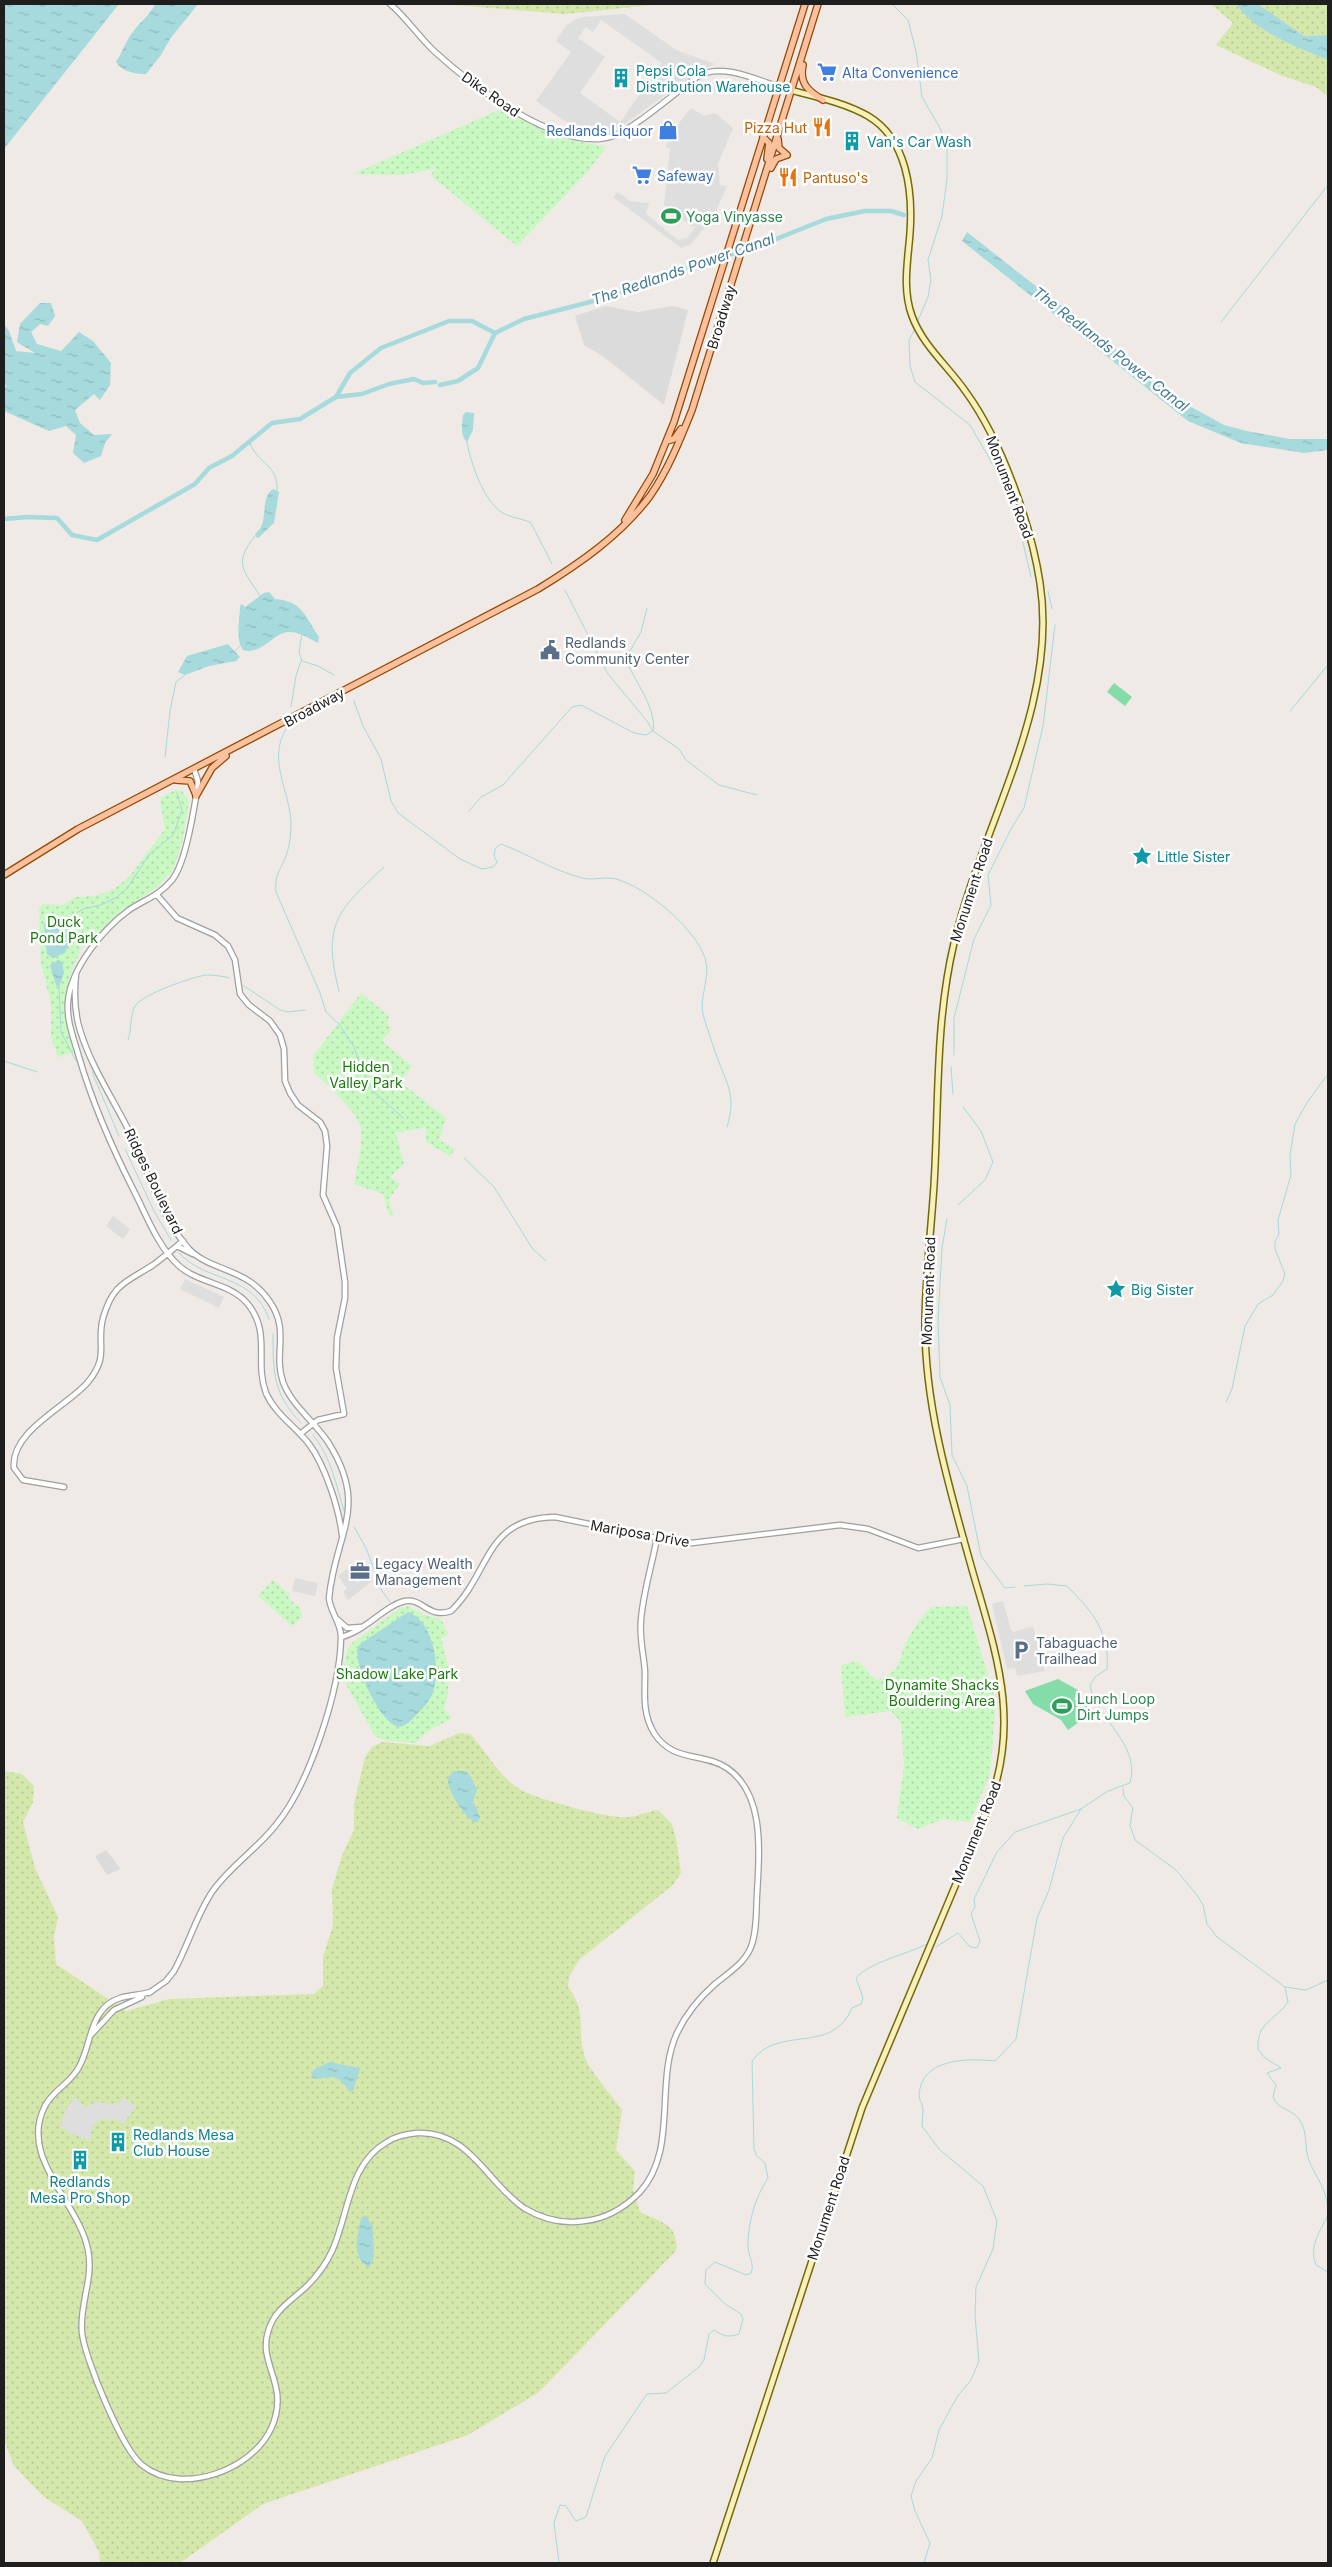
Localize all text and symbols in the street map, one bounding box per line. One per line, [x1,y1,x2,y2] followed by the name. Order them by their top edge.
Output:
[816,61,838,83] supermarket icon: Alta Convenience
[636,62,790,95] place label: Pepsi Cola Distribution Warehouse
[842,64,958,81] place label: Alta Convenience
[610,67,632,89] building icon: Pepsi Cola Distribution Warehouse
[459,68,523,120] street label: Dike Road
[811,116,833,138] restaurant icon: Pizza Hut
[657,119,679,141] shop icon: Redlands Liquor
[744,119,807,136] place label: Pizza Hut
[546,122,653,139] place label: Redlands Liquor
[841,130,863,152] building icon: Van's Car Wash
[867,133,972,150] place label: Van's Car Wash
[631,164,653,186] supermarket icon: Safeway
[777,166,799,188] restaurant icon: Pantuso's
[657,167,714,184] place label: Safeway
[803,169,868,186] place label: Pantuso's
[660,205,682,227] sports icon: Yoga Vinyasse
[686,208,783,225] place label: Yoga Vinyasse
[589,229,777,309] water label: The Redlands Power Canal
[1029,282,1193,416] water label: The Redlands Power Canal
[703,283,739,351] street label: Broadway
[983,433,1037,541] street label: Monument Road
[565,634,689,667] place label: Redlands Community Center
[539,639,561,661] public building icon: Redlands Community Center
[281,684,347,730] street label: Broadway
[946,836,996,944] street label: Monument Road
[1131,845,1153,867] place icon: Little Sister
[1157,848,1230,865] place label: Little Sister
[30,913,98,946] park label: Duck Pond Park
[329,1058,403,1091] park label: Hidden Valley Park
[121,1125,187,1237] street label: Ridges Boulevard
[918,1236,938,1346] street label: Monument Road
[1105,1278,1127,1300] place icon: Big Sister
[1131,1281,1194,1298] place label: Big Sister
[589,1516,691,1550] street label: Mariposa Drive
[375,1555,473,1588] place label: Legacy Wealth Management
[349,1560,371,1582] office icon: Legacy Wealth Management
[1036,1634,1118,1667] place label: Tabaguache Trailhead
[1010,1639,1032,1661] parking icon: Tabaguache Trailhead
[336,1665,459,1682] park label: Shadow Lake Park
[885,1676,999,1709] park label: Dynamite Shacks Bouldering Area
[1077,1690,1155,1723] place label: Lunch Loop Dirt Jumps
[1051,1695,1073,1717] sports icon: Lunch Loop Dirt Jumps
[948,1778,1004,1886] street label: Monument Road
[133,2126,234,2159] place label: Redlands Mesa Club House
[107,2131,129,2153] building icon: Redlands Mesa Club House
[69,2149,91,2171] building icon: Redlands Mesa Pro Shop
[803,2154,853,2262] street label: Monument Road
[30,2173,130,2206] place label: Redlands Mesa Pro Shop

